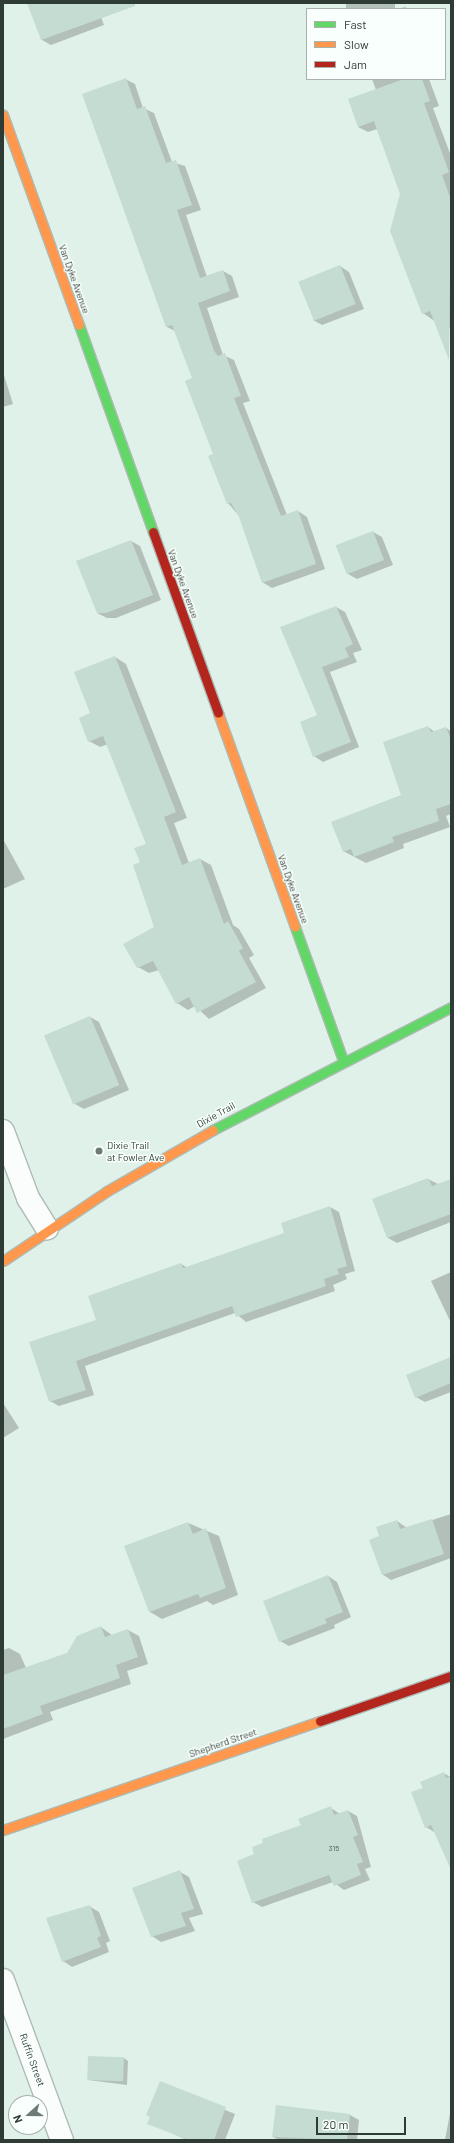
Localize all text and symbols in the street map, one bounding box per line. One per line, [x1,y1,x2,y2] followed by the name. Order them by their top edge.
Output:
[306,8,446,80] legend
[344,17,367,31] text: Fast
[344,37,369,51] text: Slow
[344,57,367,71] text: Jam
[56,243,92,315] street label: Van Dyke Avenue
[165,548,201,620] street label: Van Dyke Avenue
[275,853,311,925] street label: Van Dyke Avenue
[195,1100,237,1130] street label: Dixie Trail
[107,1139,164,1162] place label: Dixie Trail at Fowler Ave
[94,1146,104,1156] marker: Dixie Trail at Fowler Ave
[187,1726,259,1760] street label: Shepherd Street
[329,1844,339,1854] house number: 315
[17,2032,47,2088] street label: Ruffin Street
[8,2095,48,2135] north arrow
[318,2109,408,2135] scale bar
[10,2113,25,2125] text: N
[323,2117,349,2131] text: 20 m

